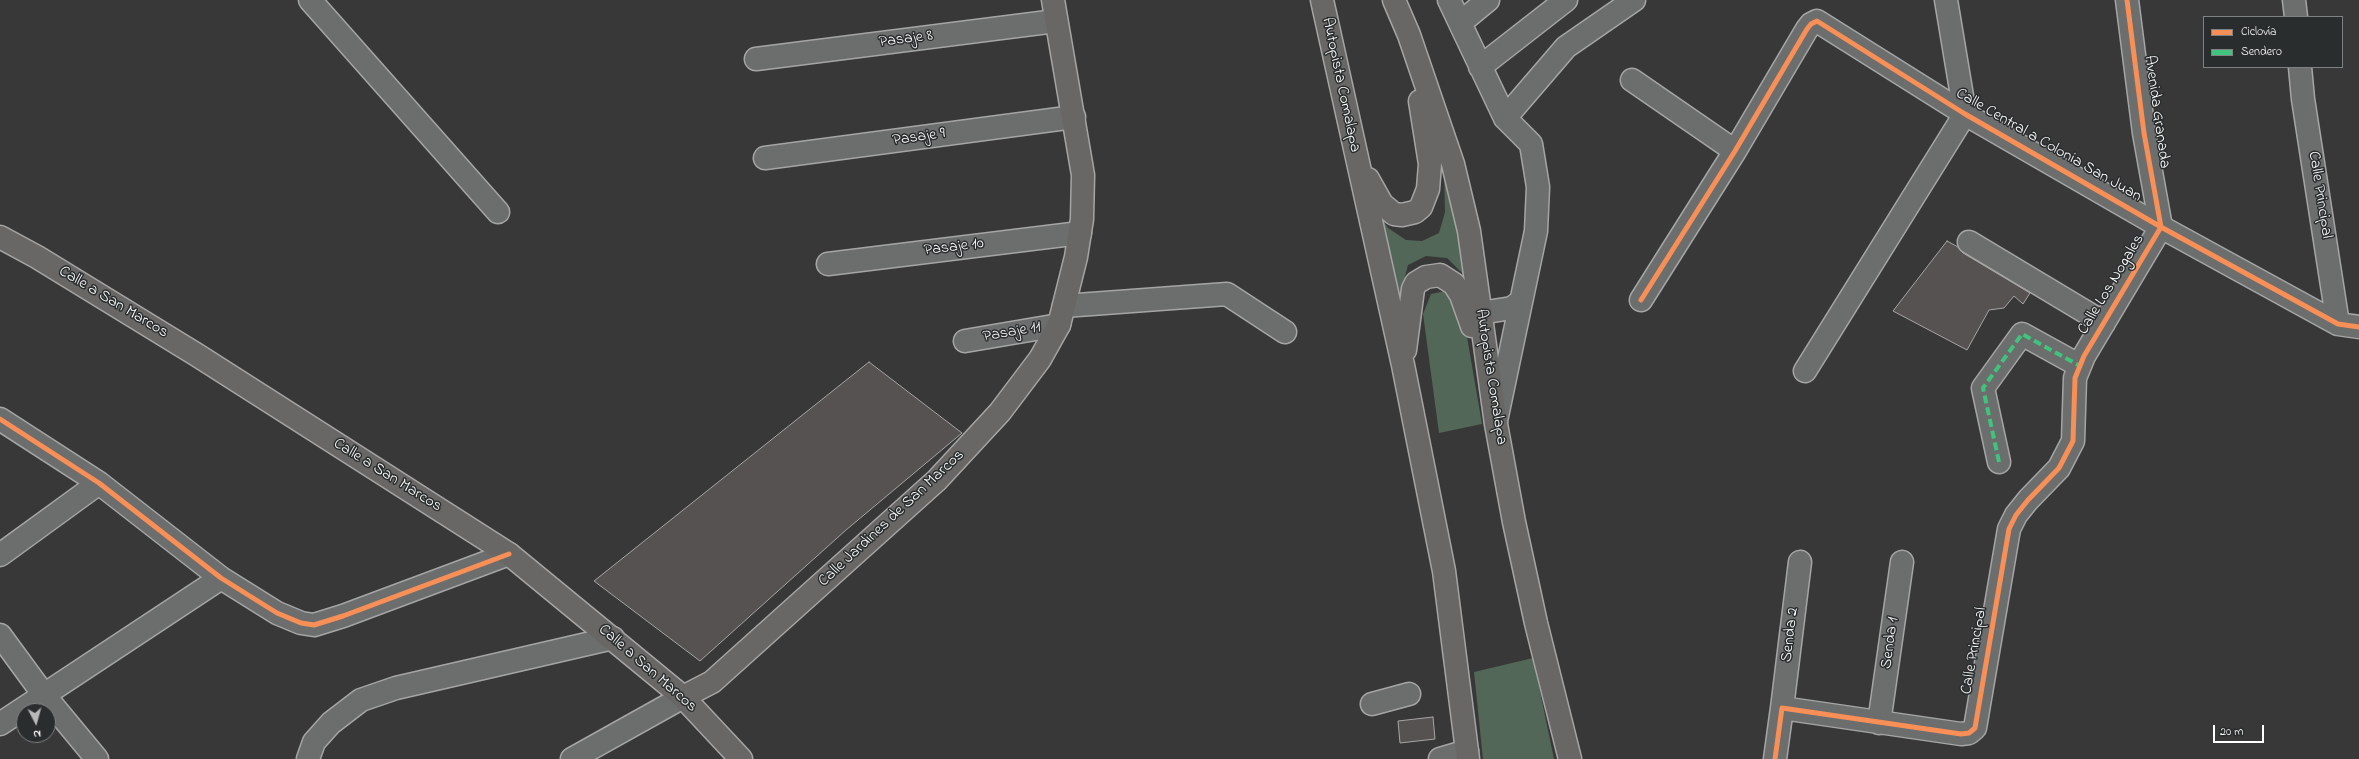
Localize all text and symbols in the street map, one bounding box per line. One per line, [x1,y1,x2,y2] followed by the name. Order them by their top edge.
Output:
[1316,16,1364,154] street label: Autopista Comalapa
[2203,16,2343,68] legend
[2241,23,2277,41] text: Ciclovía
[878,27,934,53] street label: Pasaje 8
[2241,43,2282,61] text: Sendero
[2139,54,2173,170] street label: Avenida Granada
[1952,85,2144,207] street label: Calle Central a Colonia San Juan
[891,125,947,151] street label: Pasaje 9
[2303,150,2335,240] street label: Calle Principal
[2075,231,2149,339] street label: Calle Los Nogales
[923,235,985,261] street label: Pasaje 10
[55,263,171,343] street label: Calle a San Marcos
[1470,308,1510,446] street label: Autopista Comalapa
[982,318,1042,348] street label: Pasaje 11
[329,435,445,517] street label: Calle a San Marcos
[815,446,969,592] street label: Calle Jardines de San Marcos
[1958,606,1992,696] street label: Calle Principal
[1778,607,1804,663] street label: Senda 2
[1878,616,1904,670] street label: Senda 1
[594,621,700,717] street label: Calle a San Marcos
[16,703,56,743] north arrow
[2215,717,2266,743] scale bar
[2220,723,2243,741] text: 20 m
[33,726,42,742] text: N

